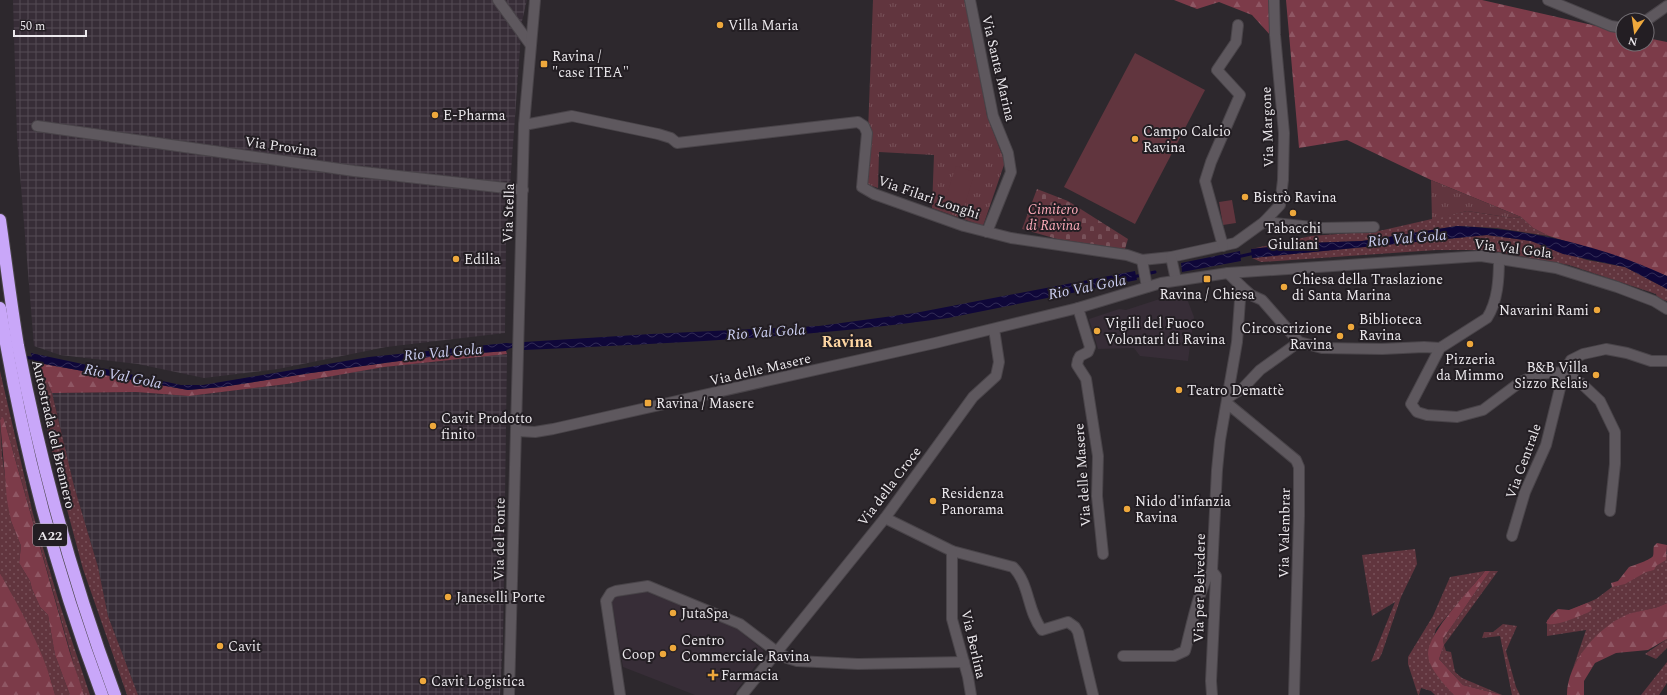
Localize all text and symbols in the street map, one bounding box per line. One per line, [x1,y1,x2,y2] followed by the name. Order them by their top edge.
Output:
[14,12,86,38] scale bar
[1615,12,1655,52] north arrow
[976,13,1021,123] street label: Via Santa Marina
[728,15,799,36] place label: Villa Maria
[20,17,45,36] text: 50 m
[715,20,725,30] marker: Villa Maria
[1627,32,1639,51] text: N
[552,46,629,83] place label: Ravina / "case ITEA"
[539,59,549,69] marker: Ravina / "case ITEA"
[1256,86,1279,168] street label: Via Margone
[443,105,506,126] place label: E-Pharma
[430,110,440,120] marker: E-Pharma
[1143,121,1231,158] place label: Campo Calcio Ravina
[243,131,319,162] street label: Via Provina
[1130,134,1140,144] marker: Campo Calcio Ravina
[875,170,983,225] street label: Via Filari Longhi
[497,183,520,243] street label: Via Stella
[1253,187,1337,208] place label: Bistrò Ravina
[1240,192,1250,202] marker: Bistrò Ravina
[1026,199,1080,236] park label: Cimitero di Ravina
[1288,208,1298,218] marker: Tabacchi Giuliani
[1265,218,1321,255] place label: Tabacchi Giuliani
[1367,224,1448,253] water label: Rio Val Gola
[1473,233,1553,264] street label: Via Val Gola
[464,249,501,270] place label: Edilia
[451,254,461,264] marker: Edilia
[1046,269,1128,306] water label: Rio Val Gola
[1292,269,1443,306] place label: Chiesa della Traslazione di Santa Marina
[1202,274,1212,284] marker: Ravina / Chiesa
[1279,282,1289,292] marker: Chiesa della Traslazione di Santa Marina
[1159,284,1255,305] place label: Ravina / Chiesa
[1499,300,1589,321] place label: Navarini Rami
[1592,305,1602,315] marker: Navarini Rami
[1359,309,1422,346] place label: Biblioteca Ravina
[1105,313,1225,350] place label: Vigili del Fuoco Volontari di Ravina
[726,318,807,347] water label: Rio Val Gola
[1241,318,1332,355] place label: Circoscrizione Ravina
[1346,322,1356,332] marker: Biblioteca Ravina
[1092,326,1102,336] marker: Vigili del Fuoco Volontari di Ravina
[821,330,873,354] district label: Ravina
[1335,331,1345,341] marker: Circoscrizione Ravina
[403,338,484,367] water label: Rio Val Gola
[1465,339,1475,349] marker: Pizzeria da Mimmo
[707,348,813,391] street label: Via delle Masere
[1436,349,1504,386] place label: Pizzeria da Mimmo
[1514,357,1588,394] place label: B&B Villa Sizzo Relais
[26,358,81,511] street label: Autostrada del Brennero
[82,358,164,395] water label: Rio Val Gola
[1591,370,1601,380] marker: B&B Villa Sizzo Relais
[1187,380,1284,401] place label: Teatro Demattè
[1174,385,1184,395] marker: Teatro Demattè
[656,393,754,414] place label: Ravina / Masere
[643,398,653,408] marker: Ravina / Masere
[441,408,532,445] place label: Cavit Prodotto finito
[1500,420,1547,502] street label: Via Centrale
[428,421,438,431] marker: Cavit Prodotto finito
[1068,422,1097,527] street label: Via delle Masere
[852,442,927,531] street label: Via della Croce
[941,483,1004,520] place label: Residenza Panorama
[1273,487,1296,578] street label: Via Valembrar
[1135,491,1231,528] place label: Nido d'infanzia Ravina
[928,496,938,506] marker: Residenza Panorama
[488,497,511,581] street label: Via del Ponte
[1122,504,1132,514] marker: Nido d'infanzia Ravina
[33,524,67,546] road number: A22
[1188,533,1211,643] street label: Via per Belvedere
[456,587,545,608] place label: Janeselli Porte
[443,592,453,602] marker: Janeselli Porte
[681,603,728,624] place label: JutaSpa
[668,608,678,618] marker: JutaSpa
[955,608,992,681] street label: Via Berlina
[681,630,810,667] place label: Centro Commerciale Ravina
[228,636,261,657] place label: Cavit
[215,641,225,651] marker: Cavit
[668,643,678,653] marker: Centro Commerciale Ravina
[622,644,655,665] place label: Coop
[658,649,668,659] marker: Coop
[721,665,779,686] place label: Farmacia
[708,670,718,680] marker: Farmacia
[431,671,525,692] place label: Cavit Logistica
[418,676,428,686] marker: Cavit Logistica

